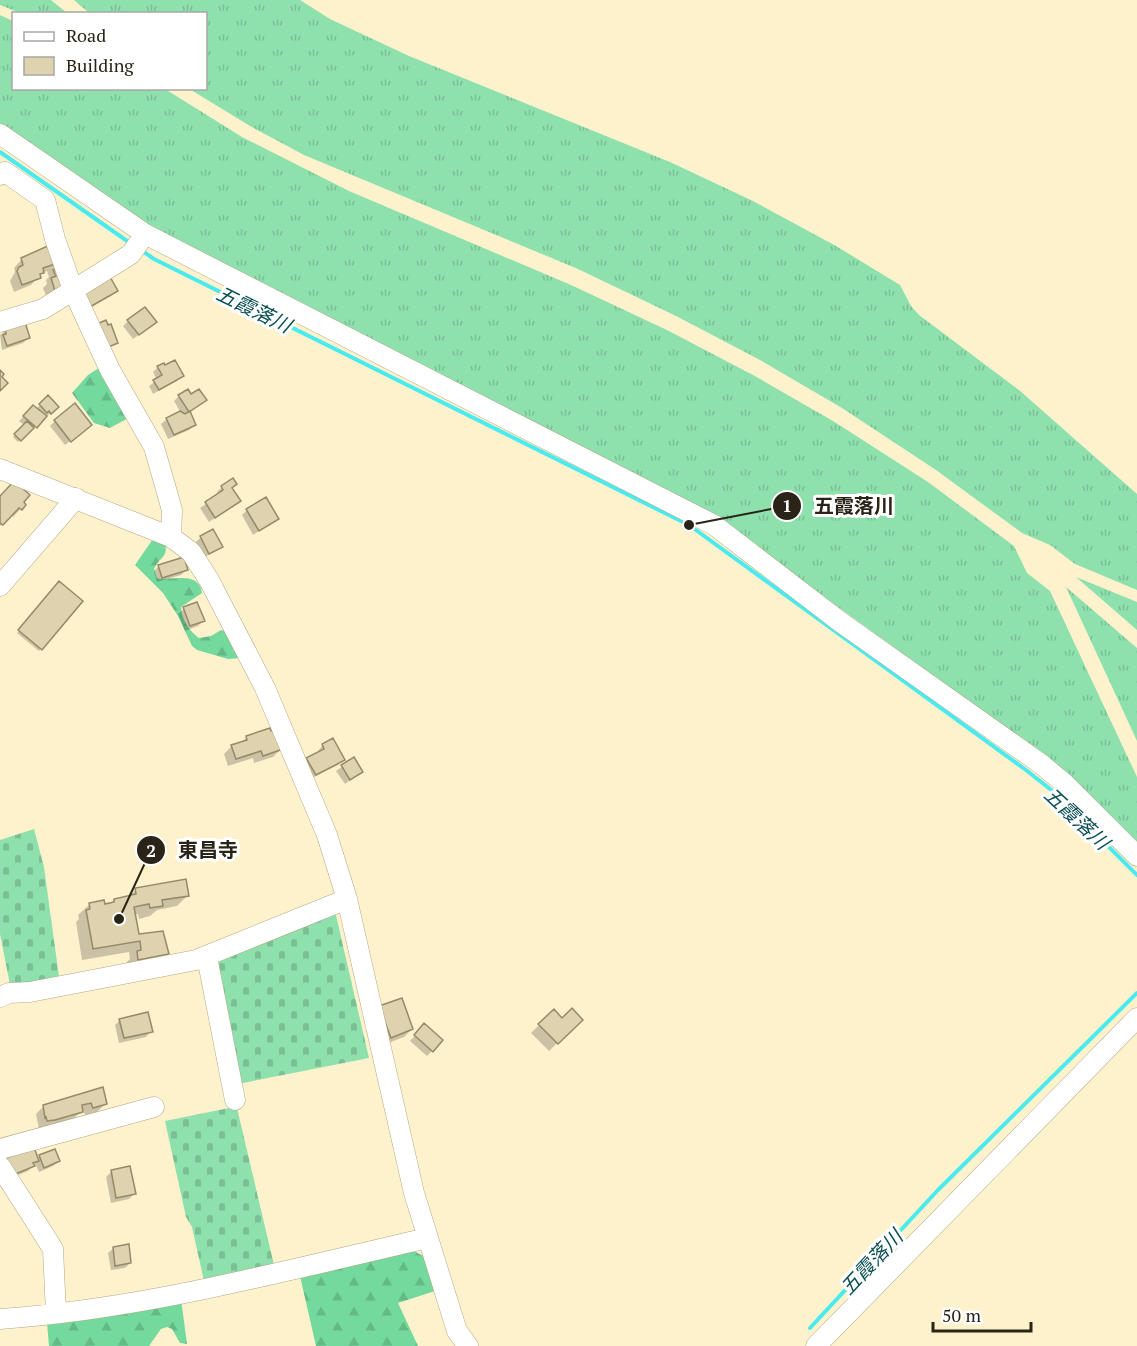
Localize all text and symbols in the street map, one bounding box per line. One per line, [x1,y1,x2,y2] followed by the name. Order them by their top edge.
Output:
[12,12,207,90] legend
[66,23,106,47] text: Road
[66,53,134,77] text: Building
[212,279,298,340] water label: 五霞落川
[772,487,906,525] callout: 五霞落川
[814,492,894,519] text: 五霞落川
[782,493,792,517] text: 1
[1039,781,1117,857] water label: 五霞落川
[136,831,250,869] callout: 東昌寺
[178,836,238,863] text: 東昌寺
[146,838,156,862] text: 2
[834,1222,910,1300] water label: 五霞落川
[933,1295,1030,1333] scale bar
[942,1303,982,1327] text: 50 m

